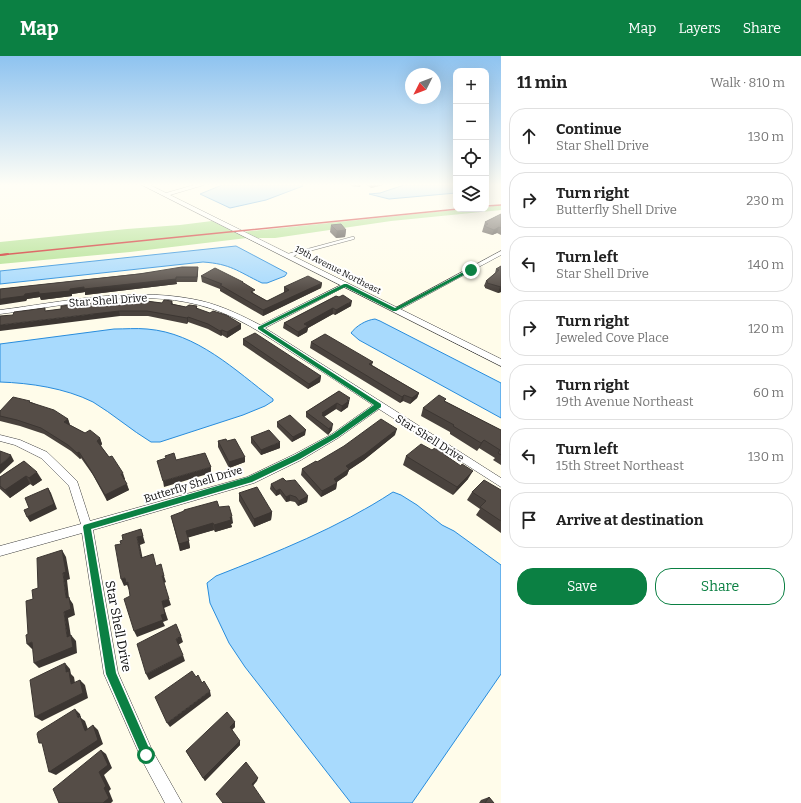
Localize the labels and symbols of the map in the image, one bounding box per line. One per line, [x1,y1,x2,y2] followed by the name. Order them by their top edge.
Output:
[405,68,441,104] north arrow
[293,244,383,296] street label: 19th Avenue Northeast
[462,261,480,279] route end
[68,291,148,310] street label: Star Shell Drive
[393,412,466,465] street label: Star Shell Drive
[142,463,244,506] street label: Butterfly Shell Drive
[102,579,135,673] street label: Star Shell Drive
[137,746,155,764] route start

